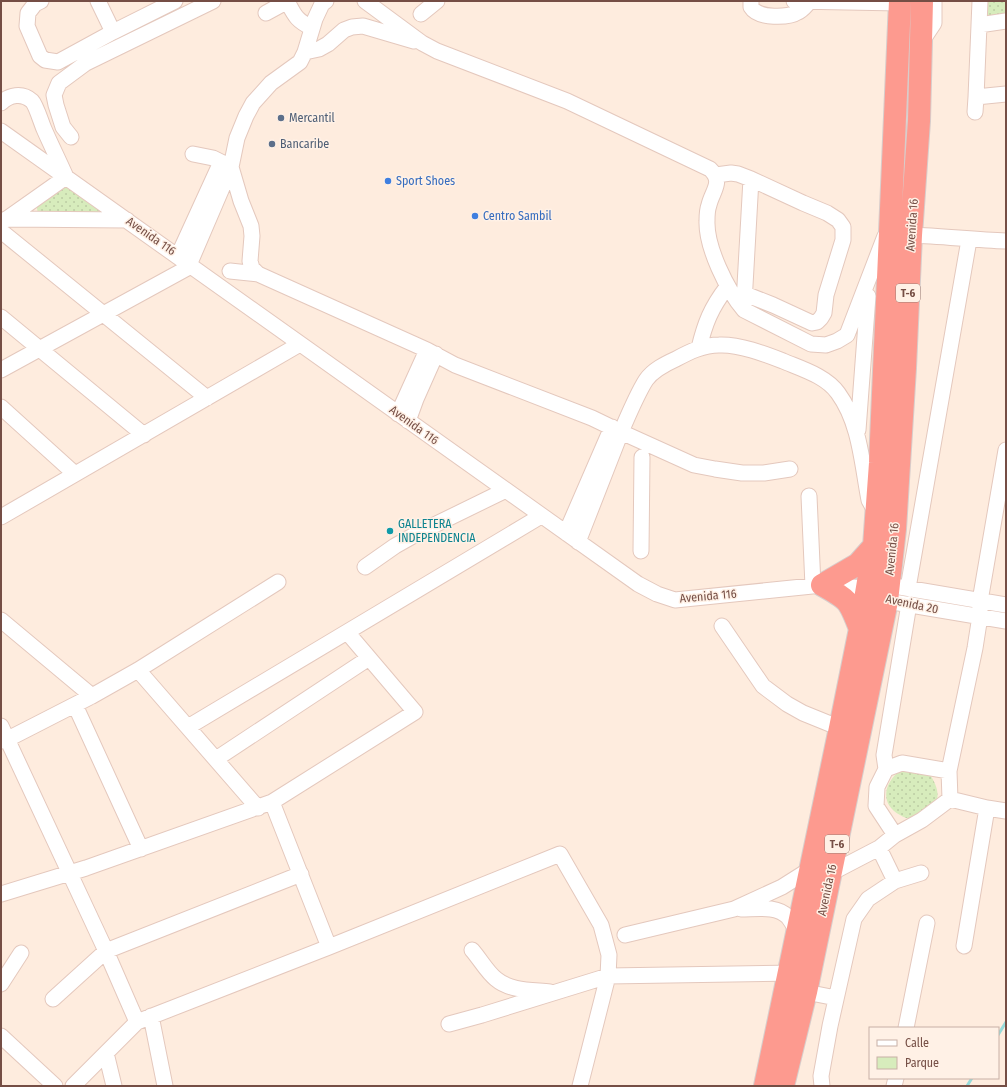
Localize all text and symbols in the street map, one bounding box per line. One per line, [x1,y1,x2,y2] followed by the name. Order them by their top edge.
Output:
[289,111,335,125] place label: Mercantil
[276,113,286,123] marker: Mercantil
[280,137,329,151] place label: Bancaribe
[267,139,277,149] marker: Bancaribe
[396,174,455,188] place label: Sport Shoes
[383,176,393,186] marker: Sport Shoes
[903,198,921,252] street label: Avenida 16
[483,209,552,223] place label: Centro Sambil
[470,211,480,221] marker: Centro Sambil
[124,214,178,258] street label: Avenida 116
[896,284,920,302] road number: T-6
[387,403,441,447] street label: Avenida 116
[398,517,476,545] place label: GALLETERA INDEPENDENCIA
[882,522,902,576] street label: Avenida 16
[385,526,395,536] marker: GALLETERA INDEPENDENCIA
[679,587,737,605] street label: Avenida 116
[884,592,940,616] street label: Avenida 20
[825,835,849,853] road number: T-6
[815,863,839,917] street label: Avenida 16
[869,1027,999,1079] legend
[905,1036,929,1050] text: Calle
[905,1056,939,1070] text: Parque

